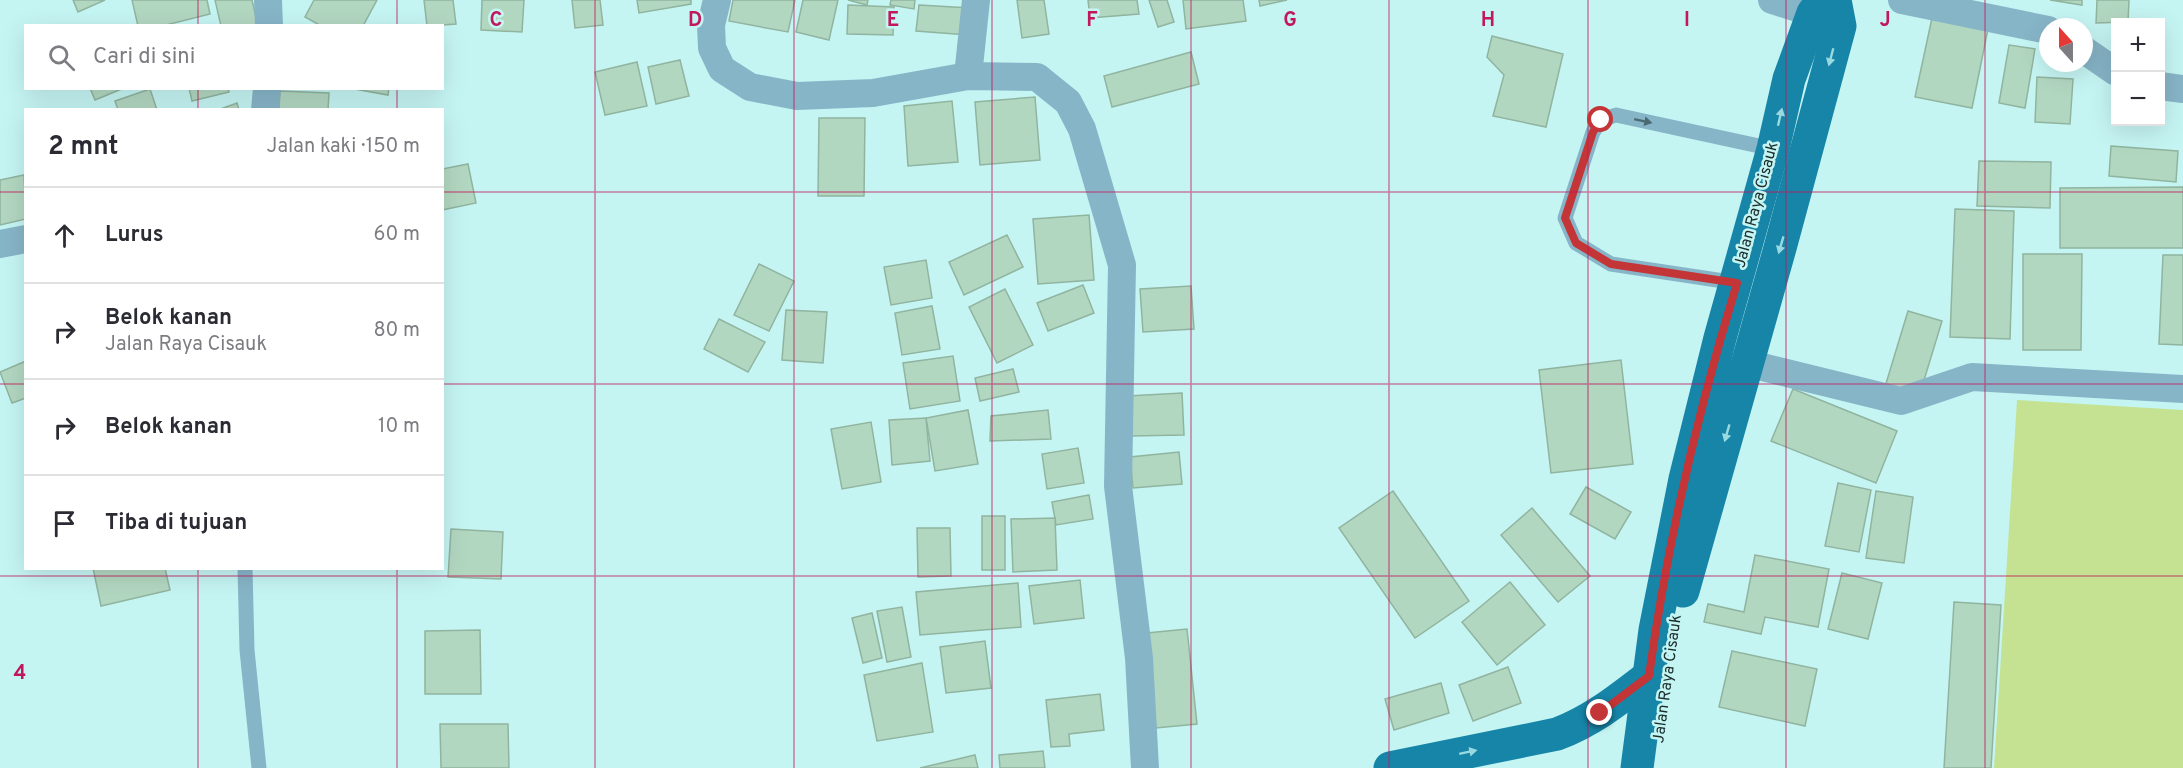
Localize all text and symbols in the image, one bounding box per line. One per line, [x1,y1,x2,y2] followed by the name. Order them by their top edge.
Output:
[490,8,502,34] text: C
[688,8,702,34] text: D
[887,8,899,34] text: E
[1086,8,1098,34] text: F
[1283,8,1297,34] text: G
[1481,8,1495,34] text: H
[1684,8,1690,34] text: I
[1879,8,1891,34] text: J
[2039,18,2093,72] north arrow
[2111,18,2165,126] map controls
[2111,18,2165,72] button: +
[24,24,444,90] search box
[45,41,78,74] icon: search
[93,44,195,71] text: Cari di sini
[1826,48,1836,66] one-way arrow
[2111,72,2165,126] button: −
[1587,106,1613,132] route start
[1776,107,1785,126] one-way arrow
[1634,116,1653,126] one-way arrow
[48,131,119,164] text: 2 mnt
[267,134,420,160] text: Jalan kaki · 150 m
[1731,140,1783,270] street label: Jalan Raya Cisauk
[48,219,81,252] icon: ahead
[105,222,164,249] text: Lurus
[374,222,420,248] text: 60 m
[1776,236,1785,254] one-way arrow
[105,305,232,332] text: Belok kanan
[48,315,81,348] icon: right
[374,318,420,344] text: 80 m
[105,332,267,358] text: Jalan Raya Cisauk
[48,411,81,444] icon: right
[105,414,232,441] text: Belok kanan
[378,414,420,440] text: 10 m
[1722,424,1731,442] one-way arrow
[48,507,81,540] icon: arrive
[105,510,247,537] text: Tiba di tujuan
[1649,613,1687,745] street label: Jalan Raya Cisauk
[14,661,26,687] text: 4
[1586,699,1612,725] route end
[1459,747,1478,756] one-way arrow

